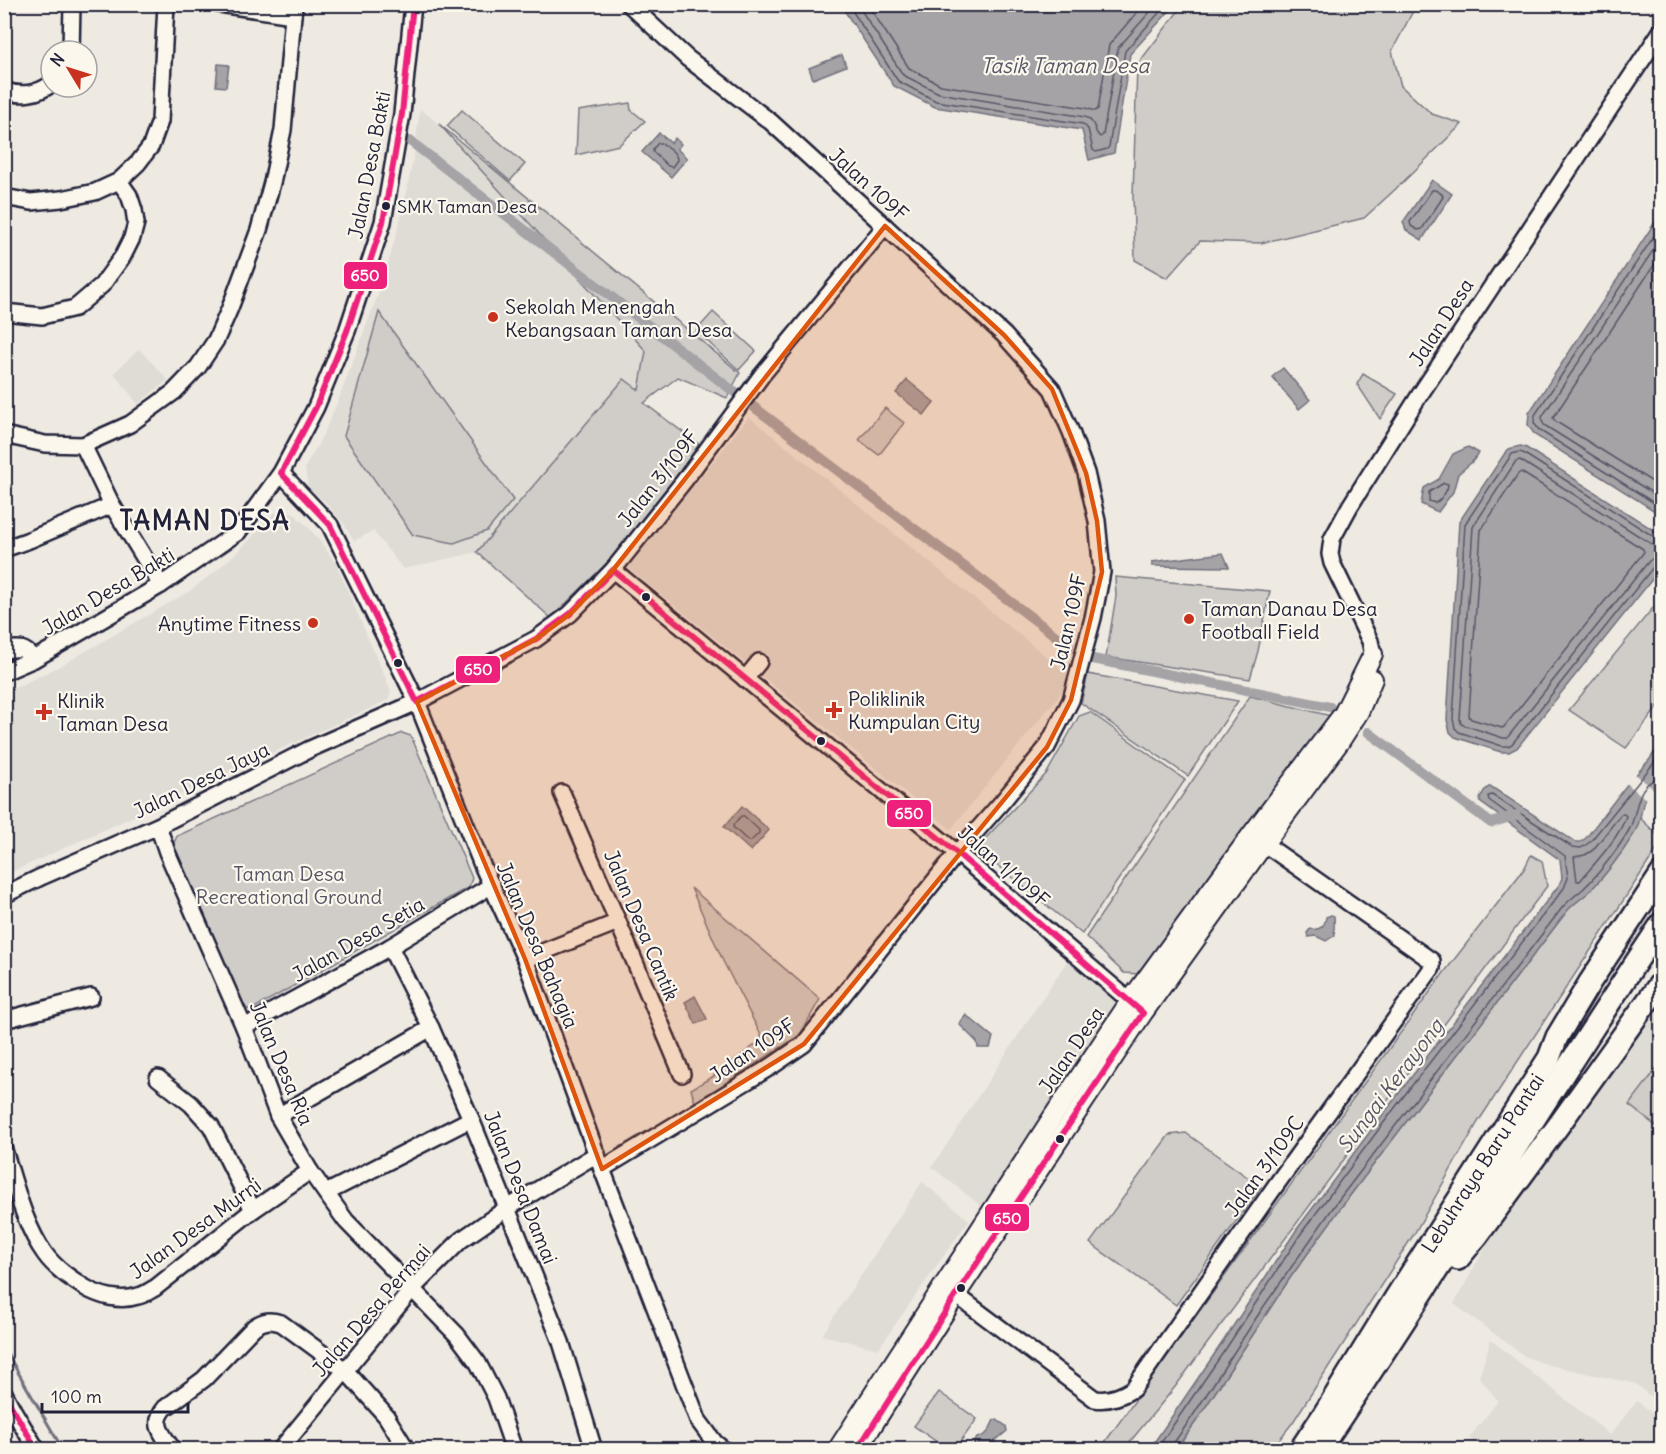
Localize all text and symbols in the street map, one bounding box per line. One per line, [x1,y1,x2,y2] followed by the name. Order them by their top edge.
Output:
[39,39,99,99] north arrow
[46,49,68,70] text: N
[981,52,1150,79] water label: Tasik Taman Desa
[342,89,396,241] street label: Jalan Desa Bakti
[824,142,914,226] street label: Jalan 109F
[397,195,537,218] place label: SMK Taman Desa
[380,200,392,212] marker: SMK Taman Desa
[343,261,388,290] line badge: 650
[351,265,379,285] text: 650
[1403,274,1479,370] street label: Jalan Desa
[505,294,732,342] place label: Sekolah Menengah Kebangsaan Taman Desa
[486,310,500,324] marker: Sekolah Menengah Kebangsaan Taman Desa
[612,424,704,532] street label: Jalan 3/109F
[120,504,290,537] district label: TAMAN DESA
[37,542,179,640] street label: Jalan Desa Bakti
[1045,572,1091,672] street label: Jalan 109F
[640,591,652,603] unlabelled marker
[1201,596,1377,644] place label: Taman Danau Desa Football Field
[158,611,301,636] place label: Anytime Fitness
[1182,612,1196,626] marker: Taman Danau Desa Football Field
[306,616,320,630] marker: Anytime Fitness
[455,655,501,684] line badge: 650
[392,657,404,669] unlabelled marker
[464,659,492,679] text: 650
[848,686,980,734] place label: Poliklinik Kumpulan City
[57,688,168,736] place label: Klinik Taman Desa
[825,701,843,719] marker: Poliklinik Kumpulan City
[35,703,53,721] marker: Klinik Taman Desa
[815,735,827,747] unlabelled marker
[129,736,273,824] street label: Jalan Desa Jaya
[886,799,932,828] line badge: 650
[895,803,923,823] text: 650
[953,820,1055,912] street label: Jalan 1/109F
[599,846,685,1004] street label: Jalan Desa Cantik
[492,858,584,1032] street label: Jalan Desa Bahagia
[196,861,382,909] park label: Taman Desa Recreational Ground
[287,891,429,987] street label: Jalan Desa Setia
[245,997,319,1129] street label: Jalan Desa Ria
[1033,1002,1109,1098] street label: Jalan Desa
[705,1012,799,1088] street label: Jalan 109F
[1331,1013,1450,1158] water label: Sungai Kerayong
[1415,1068,1549,1257] street label: Lebuhraya Baru Pantai
[479,1107,563,1267] street label: Jalan Desa Damai
[1219,1111,1309,1221] street label: Jalan 3/109C
[1054,1133,1066,1145] unlabelled marker
[125,1172,265,1284] street label: Jalan Desa Murni
[984,1203,1030,1232] line badge: 650
[993,1208,1021,1228] text: 650
[307,1239,435,1381] street label: Jalan Desa Permai
[955,1282,967,1294] unlabelled marker
[42,1376,188,1414] scale bar
[51,1385,102,1408] text: 100 m

